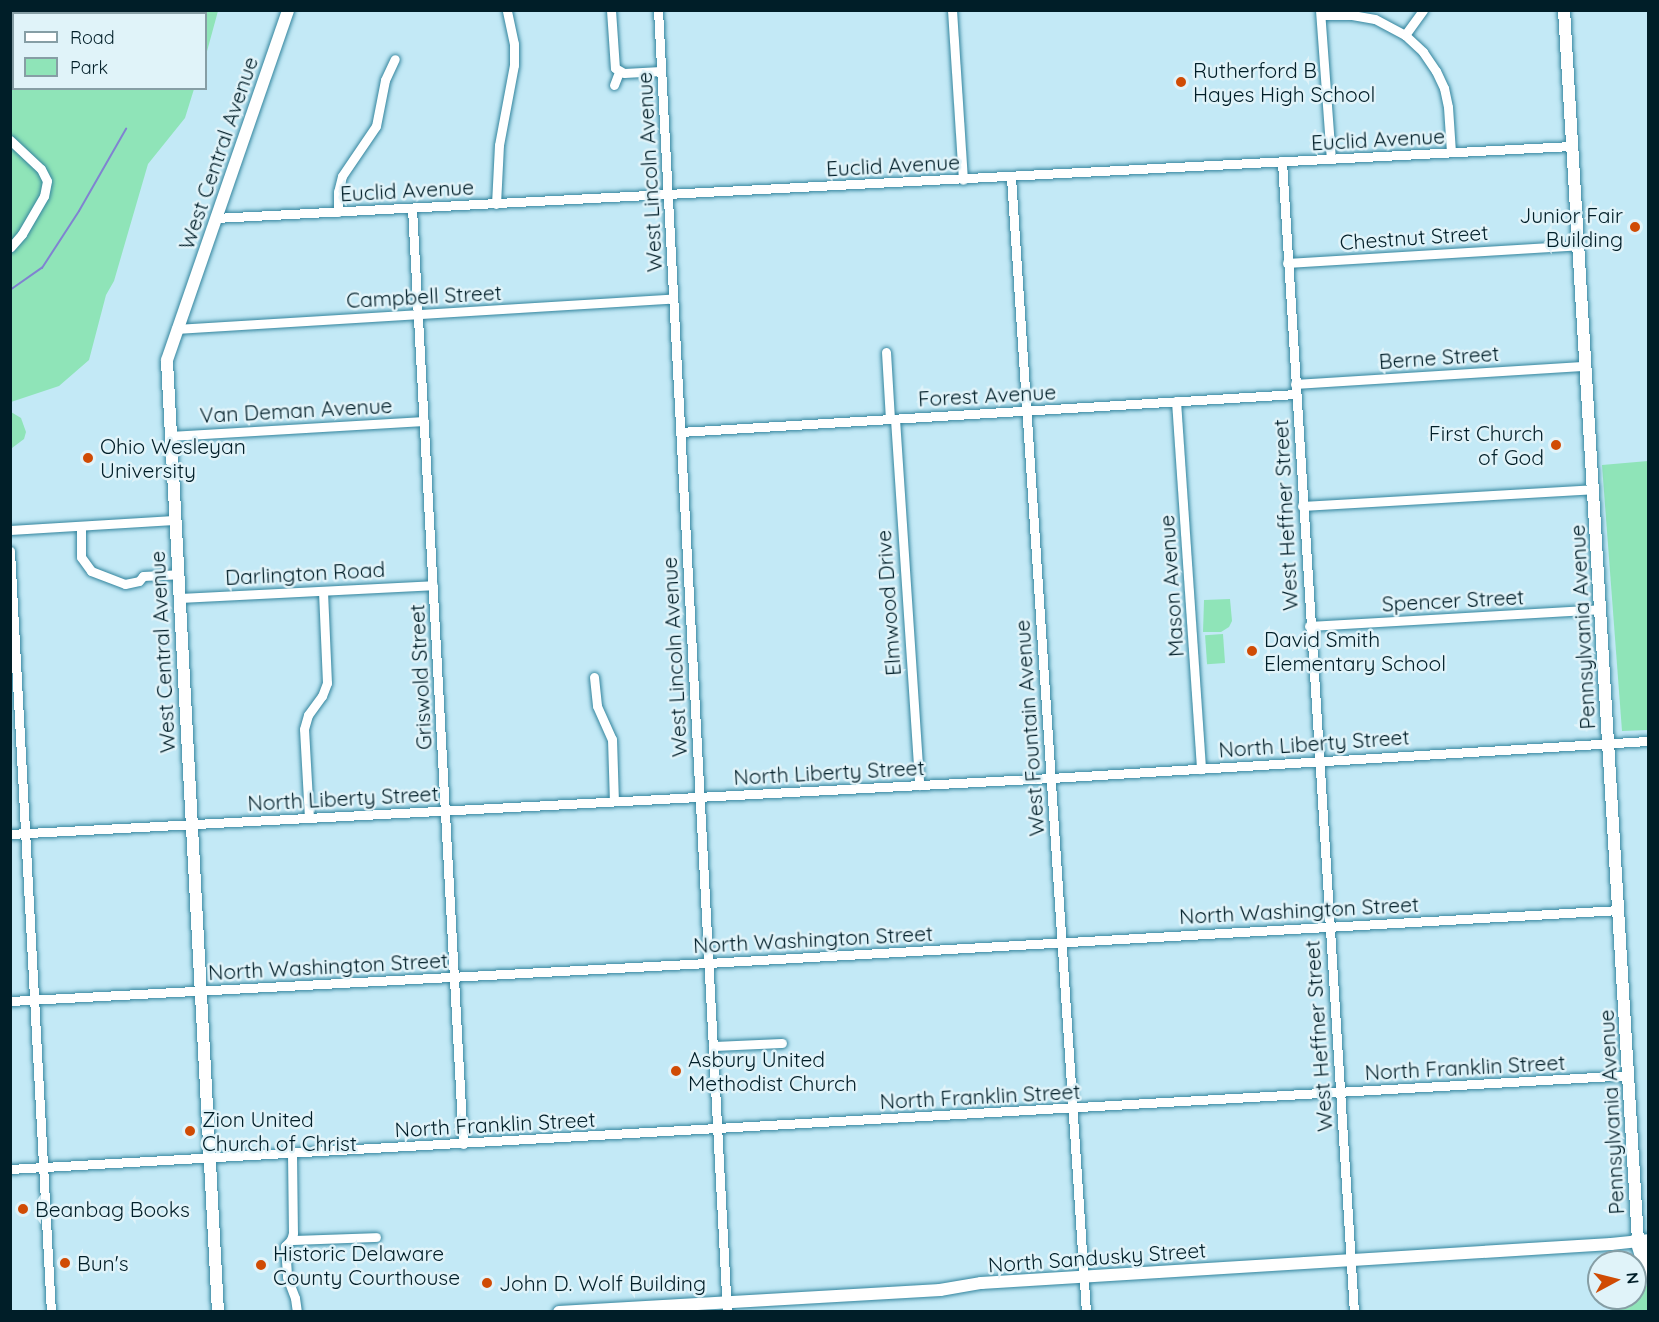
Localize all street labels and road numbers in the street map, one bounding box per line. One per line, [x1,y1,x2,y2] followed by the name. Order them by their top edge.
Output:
[173,53,263,253] street label: West Central Avenue
[631,71,667,273] street label: West Lincoln Avenue
[1310,123,1446,155] street label: Euclid Avenue
[825,149,961,181] street label: Euclid Avenue
[339,174,475,206] street label: Euclid Avenue
[1339,219,1489,255] street label: Chestnut Street
[346,279,502,313] street label: Campbell Street
[1378,340,1500,374] street label: Berne Street
[917,379,1057,411] street label: Forest Avenue
[199,392,393,428] street label: Van Deman Avenue
[1267,419,1303,611] street label: West Heffner Street
[1153,514,1189,658] street label: Mason Avenue
[1564,524,1600,730] street label: Pennsylvania Avenue
[870,529,906,677] street label: Elmwood Drive
[144,550,180,754] street label: West Central Avenue
[224,556,386,590] street label: Darlington Road
[656,556,692,758] street label: West Lincoln Avenue
[1381,584,1525,616] street label: Spencer Street
[404,603,436,751] street label: Griswold Street
[1009,619,1049,837] street label: West Fountain Avenue
[1218,724,1410,762] street label: North Liberty Street
[733,754,925,790] street label: North Liberty Street
[247,780,439,816] street label: North Liberty Street
[1178,891,1420,929] street label: North Washington Street
[692,920,934,958] street label: North Washington Street
[1299,939,1337,1133] street label: West Heffner Street
[207,947,449,985] street label: North Washington Street
[1593,1009,1629,1215] street label: Pennsylvania Avenue
[1364,1049,1566,1085] street label: North Franklin Street
[879,1078,1081,1114] street label: North Franklin Street
[394,1106,596,1142] street label: North Franklin Street
[987,1237,1207,1277] street label: North Sandusky Street

